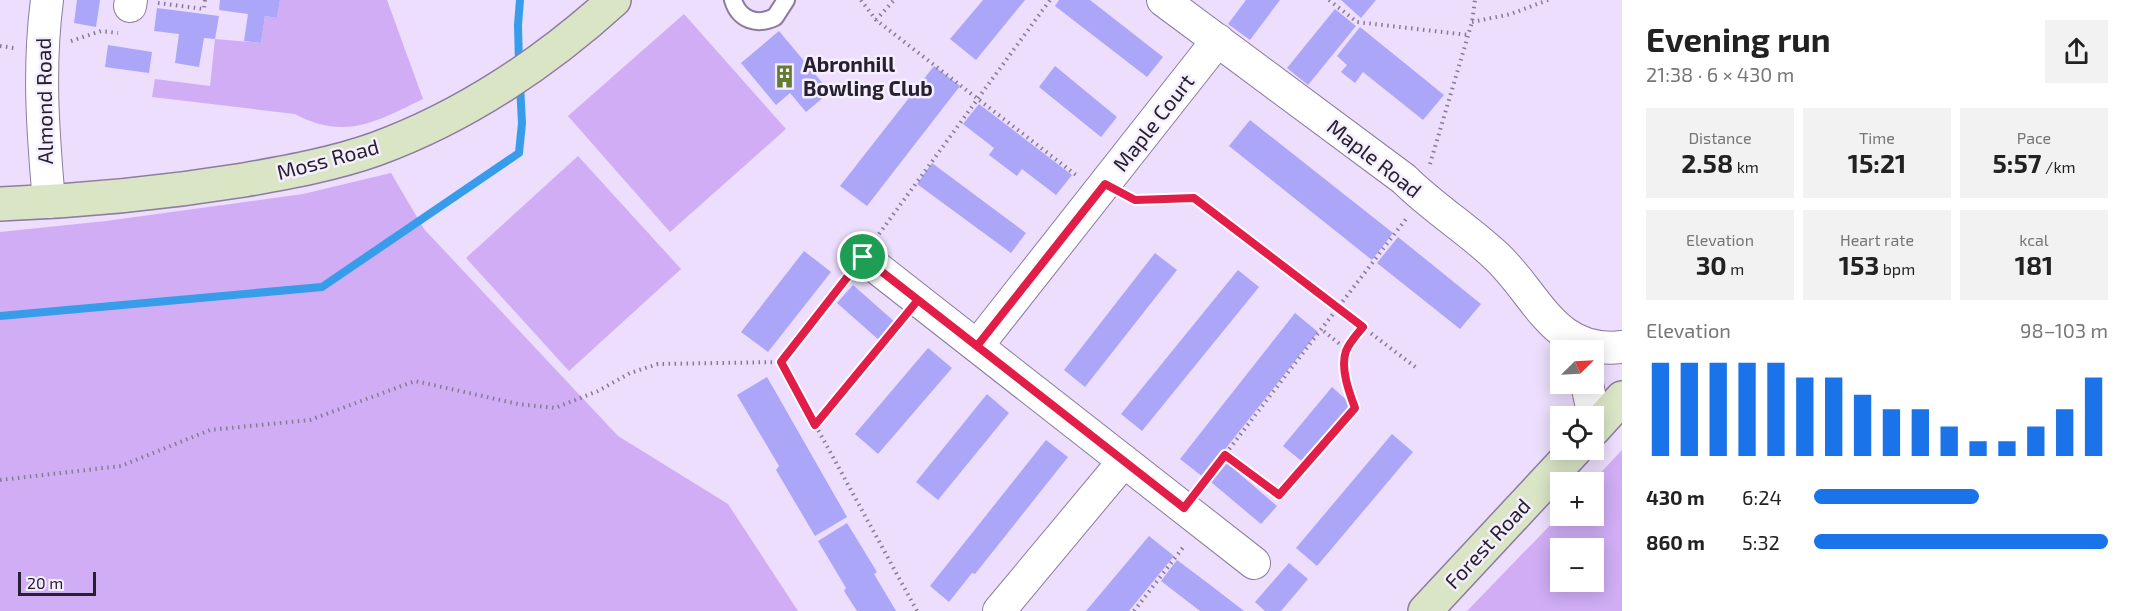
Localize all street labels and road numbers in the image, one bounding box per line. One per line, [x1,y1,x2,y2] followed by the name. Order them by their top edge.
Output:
[30,37,57,165] street label: Almond Road
[1107,68,1199,176] street label: Maple Court
[1323,113,1427,202] street label: Maple Road
[274,133,381,184] street label: Moss Road
[1439,493,1535,593] street label: Forest Road

